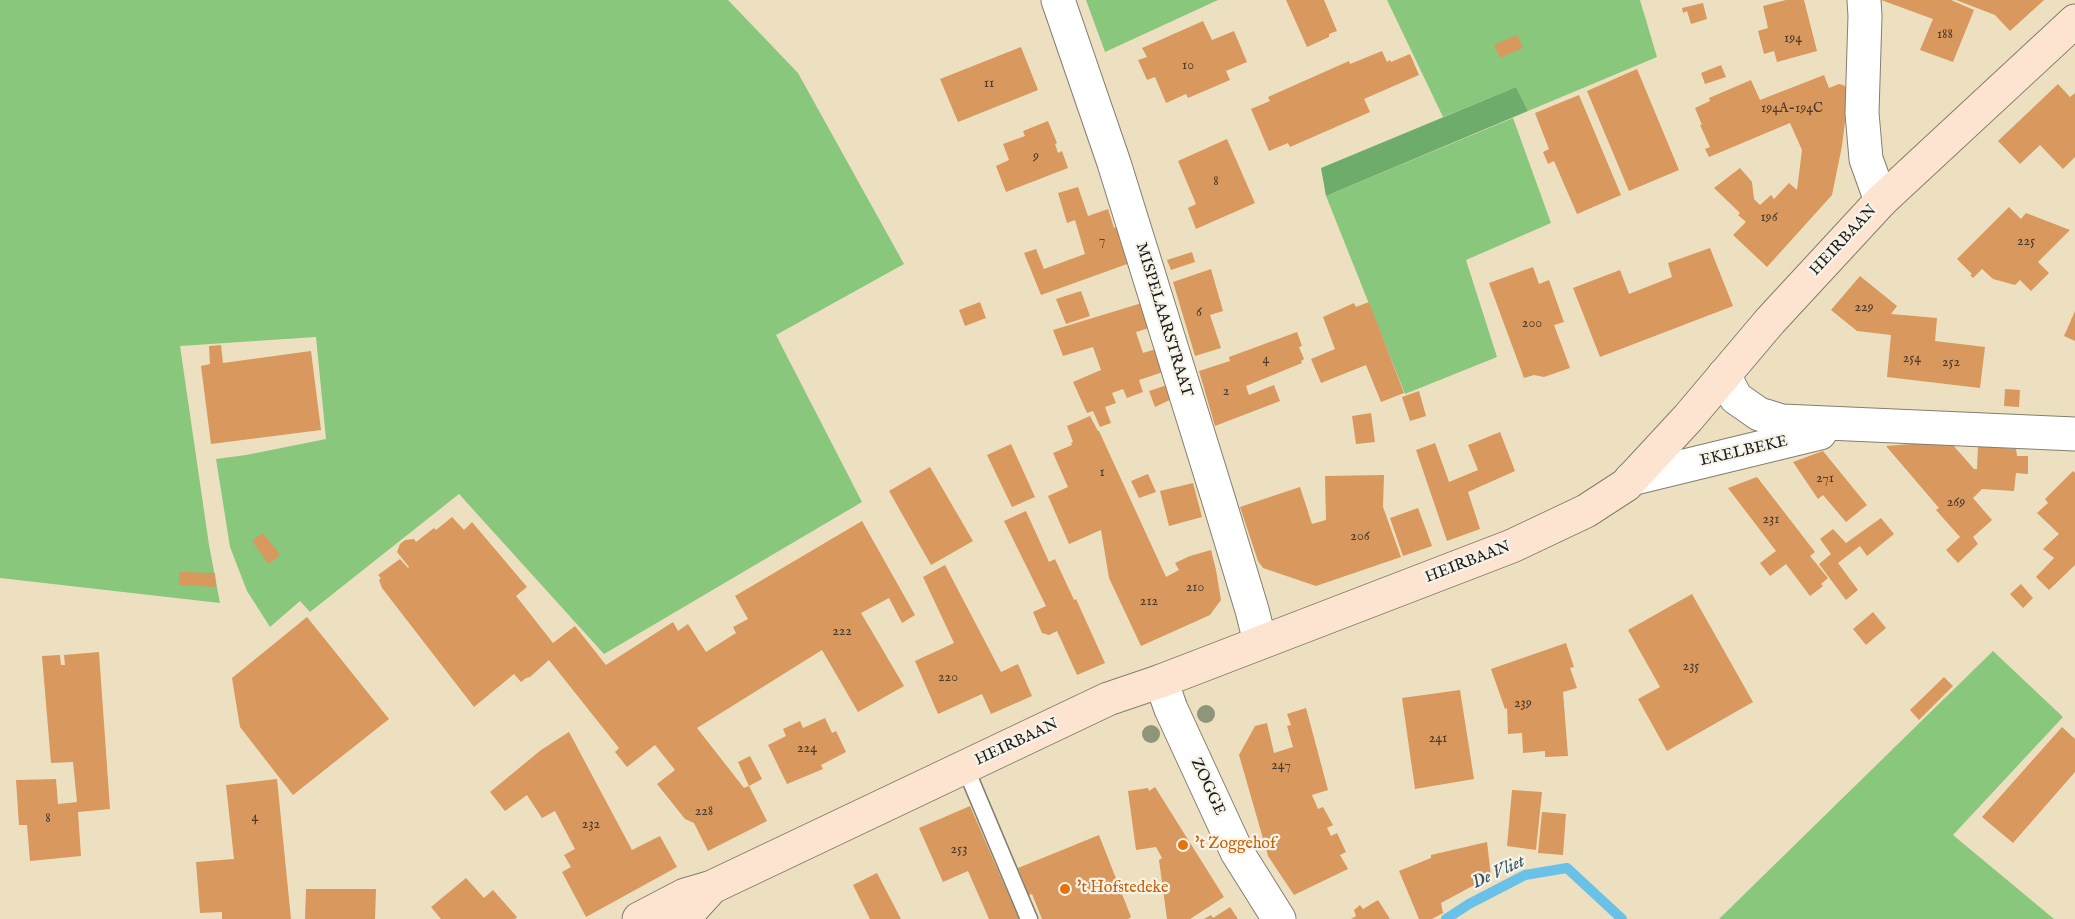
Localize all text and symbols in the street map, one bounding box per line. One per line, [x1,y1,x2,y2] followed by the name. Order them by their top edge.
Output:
[1937,27,1953,43] house number: 188
[1784,31,1802,47] house number: 194
[1182,58,1194,74] house number: 10
[984,76,994,92] house number: 11
[1761,101,1823,117] house number: 194A-194C
[1033,149,1039,165] house number: 9
[1213,174,1219,190] house number: 8
[1806,202,1882,280] street label: HEIRBAAN
[1760,210,1778,226] house number: 196
[1099,233,1105,249] house number: 7
[2017,234,2035,250] house number: 225
[1130,241,1196,399] street label: MISPELAARSTRAAT
[1854,300,1874,316] house number: 229
[1196,305,1202,321] house number: 6
[1522,316,1542,332] house number: 200
[1903,351,1921,367] house number: 254
[1263,352,1269,368] house number: 4
[1942,355,1960,371] house number: 252
[1223,384,1229,400] house number: 2
[1698,433,1790,471] street label: EKELBEKE
[1099,465,1105,481] house number: 1
[1816,471,1834,487] house number: 271
[1947,495,1965,511] house number: 269
[1762,512,1780,528] house number: 231
[1350,529,1370,545] house number: 206
[1423,538,1513,588] street label: HEIRBAAN
[1186,580,1204,596] house number: 210
[1140,594,1158,610] house number: 212
[832,624,852,640] house number: 222
[1683,659,1699,675] house number: 235
[938,670,958,686] house number: 220
[1514,696,1532,712] house number: 239
[972,715,1062,771] street label: HEIRBAAN
[1429,731,1447,747] house number: 241
[797,741,817,757] house number: 224
[1185,755,1229,819] street label: ZOGGE
[1271,758,1291,774] house number: 247
[695,804,713,820] house number: 228
[252,810,258,826] house number: 4
[45,811,51,827] house number: 8
[582,817,600,833] house number: 232
[1195,835,1276,855] place label: 't Zoggehof
[1176,838,1190,852] marker: 't Zoggehof
[951,842,967,858] house number: 253
[1469,851,1529,895] water label: De Vliet
[1077,879,1168,899] place label: 't Hofstedeke
[1058,882,1072,896] marker: 't Hofstedeke

